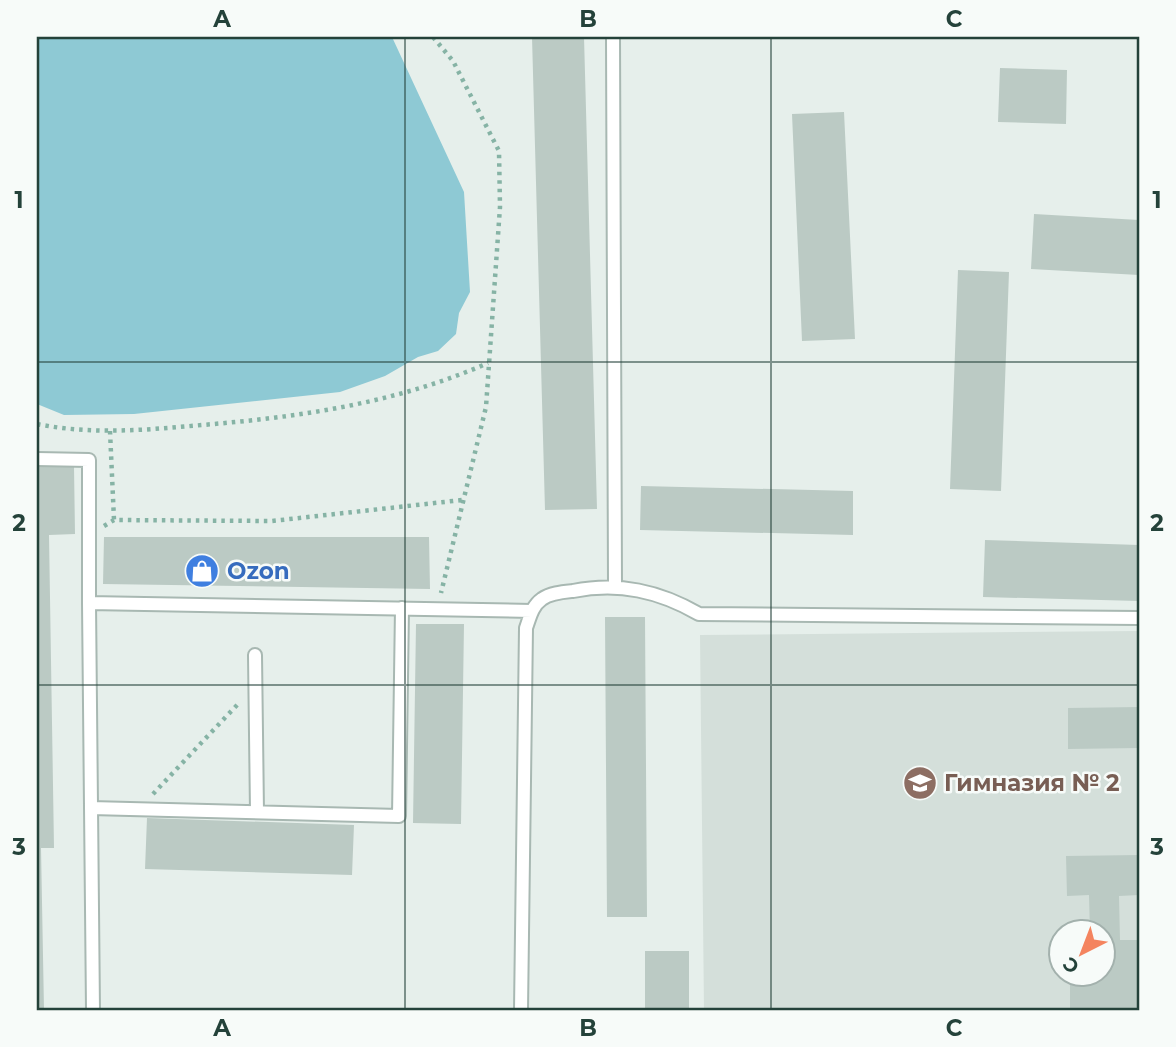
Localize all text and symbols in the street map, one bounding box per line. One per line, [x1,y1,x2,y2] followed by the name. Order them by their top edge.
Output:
[212,5,231,33] text: A
[579,5,597,33] text: B
[946,5,963,33] text: C
[14,186,24,214] text: 1
[1152,186,1162,214] text: 1
[12,509,26,537] text: 2
[1150,509,1164,537] text: 2
[183,552,221,590] shop icon: Ozon
[227,557,290,585] place label: Ozon
[901,764,939,802] school or university icon: Гимназия № 2
[944,769,1120,797] place label: Гимназия № 2
[11,833,26,861] text: 3
[1149,833,1164,861] text: 3
[1046,918,1116,988] north arrow
[1058,952,1084,978] text: С
[212,1014,231,1042] text: A
[579,1014,597,1042] text: B
[946,1014,963,1042] text: C

